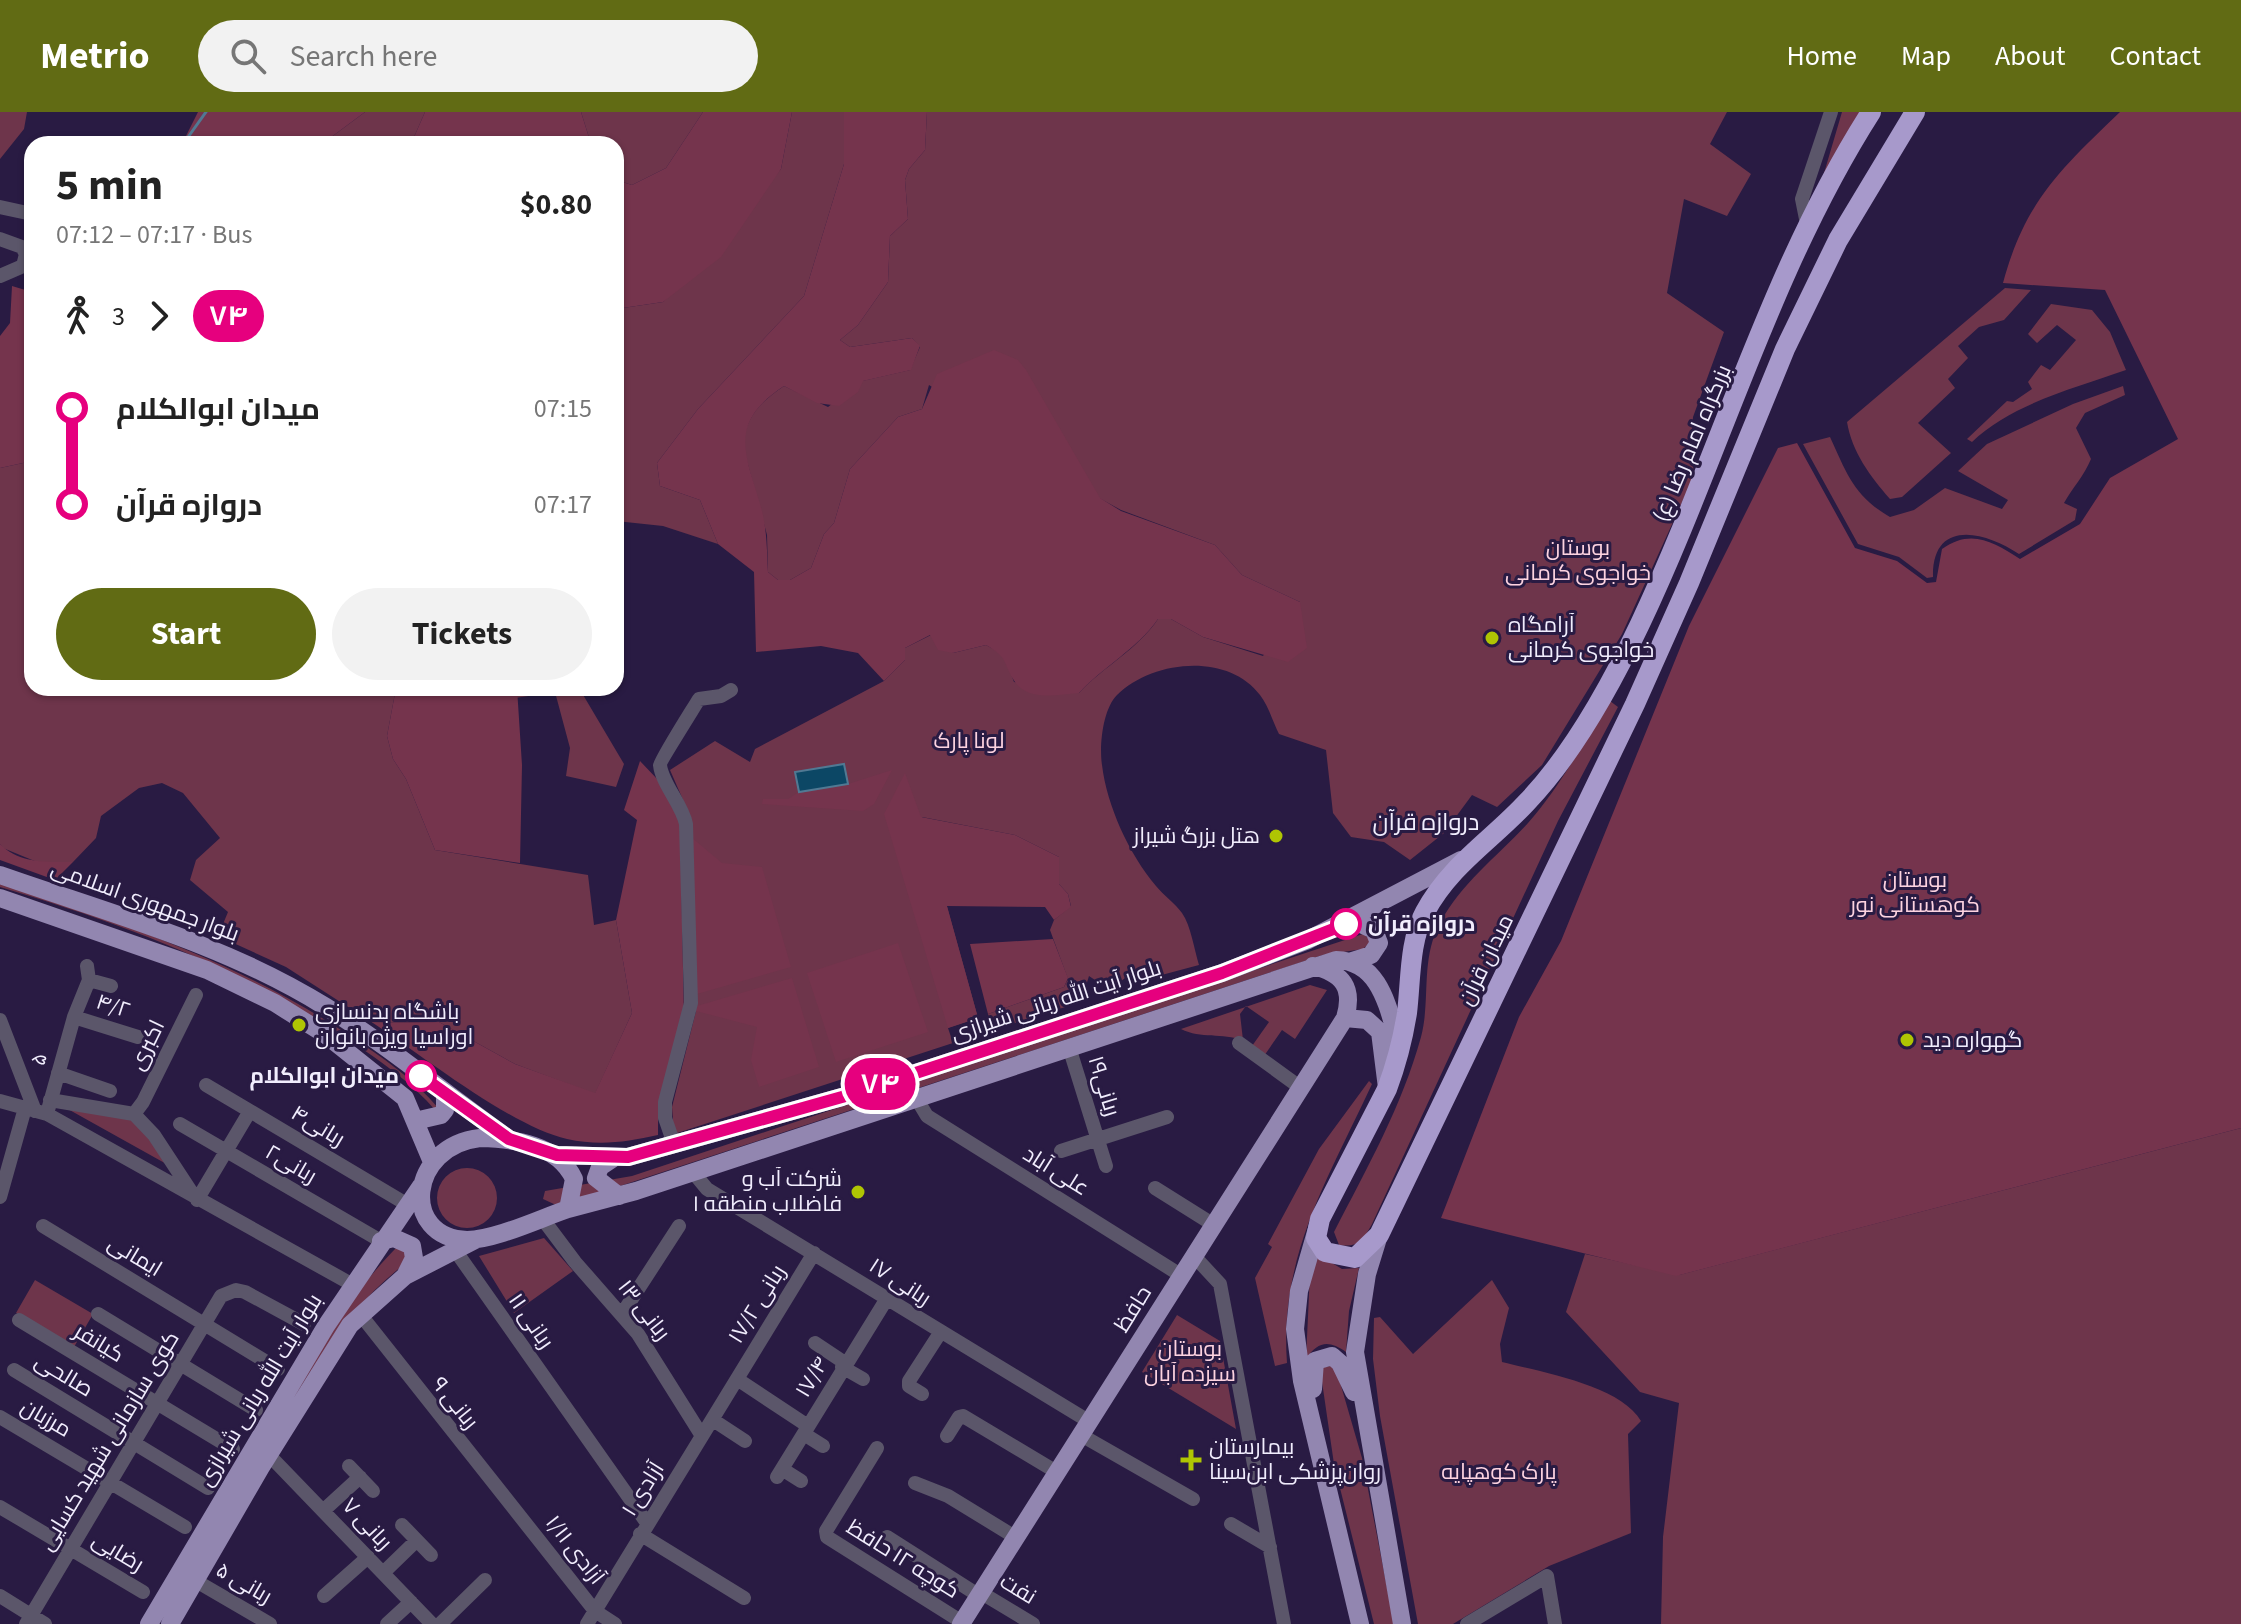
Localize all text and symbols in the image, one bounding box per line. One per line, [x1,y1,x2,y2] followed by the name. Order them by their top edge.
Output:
[198,20,758,92] search box
[40,29,150,83] text: Metrio
[226,34,270,78] icon: search
[290,35,437,78] text: Search here
[1786,36,1857,76] text: Home
[1901,36,1951,76] text: Map
[1995,36,2066,76] text: About
[2110,36,2201,76] text: Contact
[56,154,163,217] text: 5 min
[520,183,592,226] text: $0.80
[56,216,252,253] text: 07:12 – 07:17 · Bus
[56,294,100,338] icon: walk
[137,294,181,338] icon: forward
[209,296,248,336] text: ۷۴
[112,298,125,335] text: 3
[1644,360,1740,526] street label: بزرگراه امام رضا (ع)
[116,388,320,431] text: میدان ابوالکلام
[534,390,592,427] text: 07:15
[116,484,262,527] text: دروازه قرآن
[534,486,592,523] text: 07:17
[1505,532,1651,589] park label: بوستان خواجوی کرمانی
[56,588,316,680] button: Start
[332,588,592,680] button: Tickets
[1508,609,1654,666] place label: آرامگاه خواجوی کرمانی
[1483,629,1501,647] marker: آرامگاه خواجوی کرمانی
[934,725,1004,757] park label: لونا پارک
[1373,805,1479,840] district label: دروازه قرآن
[1131,820,1260,852] place label: هتل بزرگ شیراز
[1267,827,1285,845] marker: هتل بزرگ شیراز
[46,852,244,950] street label: بلوار جمهوری اسلامی
[1848,864,1980,921] park label: بوستان کوهستانی نور
[1368,908,1475,940] place label: دروازه قرآن
[1331,909,1361,939] marker: دروازه قرآن
[1450,909,1522,1011] street label: میدان قرآن
[947,952,1165,1050] street label: بلوار آیت الله ربانی شیرازی
[92,986,134,1026] street label: ۴/۲
[315,996,473,1053] place label: باشگاه بدنسازی اوراسیا ویژه بانوان
[121,1014,173,1076] street label: اکبری
[290,1016,308,1034] marker: باشگاه بدنسازی اوراسیا ویژه بانوان
[1923,1024,2022,1056] place label: گهواره دید
[1898,1031,1916,1049] marker: گهواره دید
[22,1049,56,1069] street label: ۵
[1080,1052,1128,1120] street label: ربانی۱۹
[844,1058,916,1110] line badge: ۷۴
[249,1060,399,1092] place label: میدان ابوالکلام
[406,1061,436,1091] marker: میدان ابوالکلام
[861,1064,899,1104] text: ۷۴
[285,1097,351,1155] street label: ربانی۴
[259,1136,323,1192] street label: ربانی۲
[1017,1138,1095,1204] street label: علی آباد
[693,1163,842,1220] place label: شرکت آب و فاضلاب منطقه ۱
[849,1183,867,1201] marker: شرکت آب و فاضلاب منطقه ۱
[102,1227,168,1285] street label: ایمانی
[863,1250,937,1314] street label: ربانی ۱۷
[720,1258,794,1350] street label: ربانی ۱۷/۲
[610,1273,678,1347] street label: ربانی ۱۳
[1106,1279,1160,1339] street label: حافظ
[500,1287,562,1355] street label: ربانی ۱۱
[190,1288,330,1492] street label: بلوار آیت الله ربانی شیرازی
[66,1315,130,1370] street label: کیانفر
[31,1325,187,1557] street label: کوی سازمانی شهید کسایی
[1144,1333,1236,1390] park label: بوستان سیزده آبان
[29,1345,99,1405] street label: صالحی
[787,1350,837,1404] street label: ۱۷/۴
[424,1370,486,1436] street label: ربانی ۹
[15,1391,77,1445] street label: مرزبان
[1209,1431,1381,1488] place label: بیمارستان روان‌پزشکی ابن‌سینا
[1180,1449,1202,1471] marker: بیمارستان روان‌پزشکی ابن‌سینا
[614,1455,672,1523] street label: آزادی ۱
[1441,1456,1557,1488] park label: پارک کوهپایه
[334,1491,400,1557] street label: ربانی ۷
[538,1508,612,1592] street label: آزادی ۱/۱۱
[840,1511,966,1607] street label: کوچه ۱۲ حافظ
[86,1524,150,1580] street label: رضایی
[210,1554,278,1612] street label: ربانی ۵
[994,1566,1042,1612] street label: نفت

